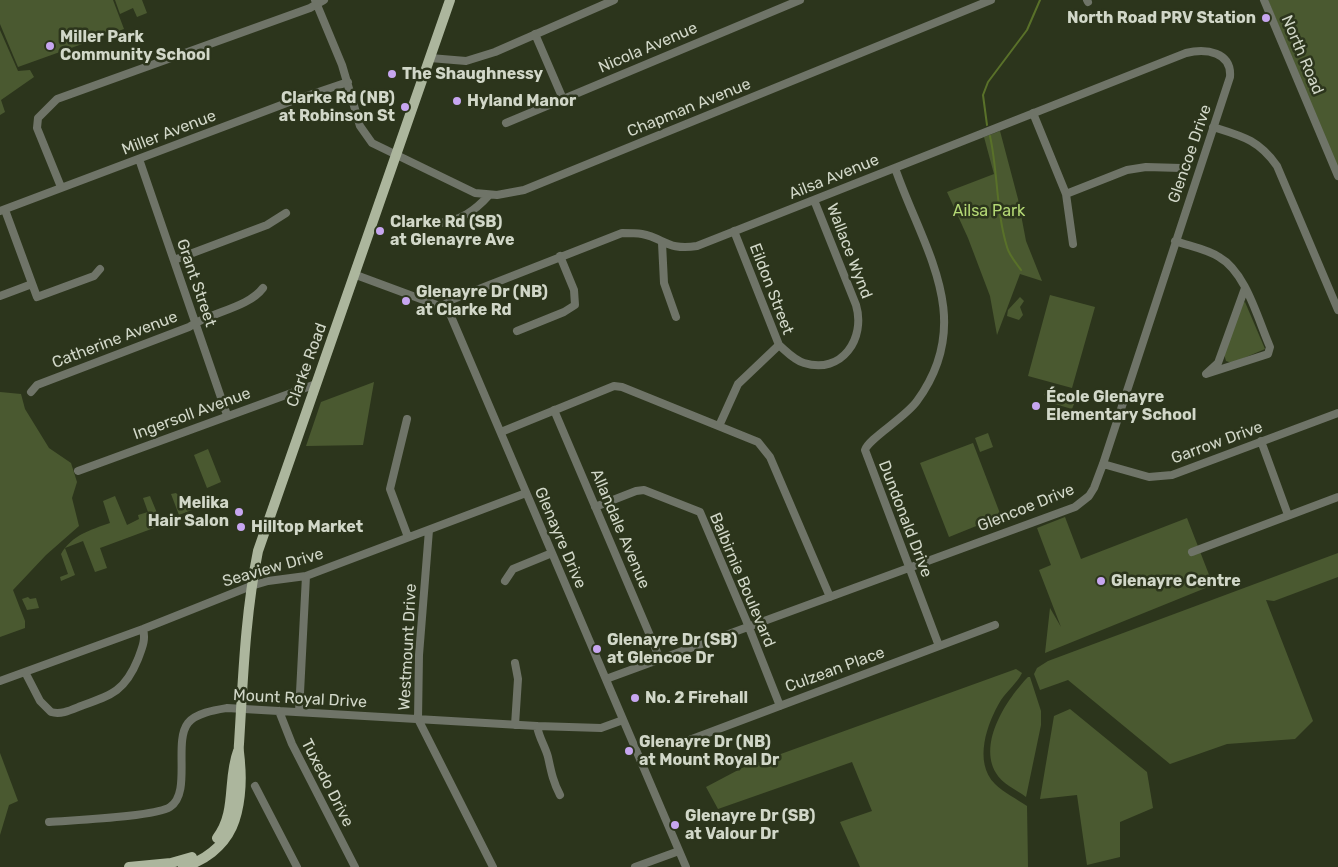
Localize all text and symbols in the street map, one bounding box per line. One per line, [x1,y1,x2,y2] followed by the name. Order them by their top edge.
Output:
[1067,8,1256,28] place label: North Road PRV Station
[1260,12,1272,24] marker: North Road PRV Station
[1277,12,1327,98] street label: North Road
[596,19,700,77] street label: Nicola Avenue
[60,27,210,65] place label: Miller Park Community School
[44,40,56,52] marker: Miller Park Community School
[402,64,543,84] place label: The Shaughnessy
[386,68,398,80] marker: The Shaughnessy
[624,74,754,142] street label: Chapman Avenue
[279,88,395,126] place label: Clarke Rd (NB) at Robinson St
[467,91,576,111] place label: Hyland Manor
[451,95,463,107] marker: Hyland Manor
[399,101,411,113] marker: Clarke Rd (NB) at Robinson St
[1164,102,1216,206] street label: Glencoe Drive
[119,106,219,160] street label: Miller Avenue
[786,150,882,204] street label: Ailsa Avenue
[822,201,876,301] street label: Wallace Wynd
[953,201,1025,221] park label: Ailsa Park
[390,212,515,250] place label: Clarke Rd (SB) at Glenayre Ave
[374,225,386,237] marker: Clarke Rd (SB) at Glenayre Ave
[172,237,220,329] street label: Grant Street
[745,241,797,337] street label: Eildon Street
[416,282,548,320] place label: Glenayre Dr (NB) at Clarke Rd
[400,295,412,307] marker: Glenayre Dr (NB) at Clarke Rd
[50,307,180,373] street label: Catherine Avenue
[283,320,331,410] street label: Clarke Road
[131,384,253,444] street label: Ingersoll Avenue
[1046,387,1196,425] place label: École Glenayre Elementary School
[1030,400,1042,412] marker: École Glenayre Elementary School
[1169,418,1265,468] street label: Garrow Drive
[874,458,936,580] street label: Dundonald Drive
[586,466,654,592] street label: Allandale Avenue
[975,480,1077,536] street label: Glencoe Drive
[530,484,590,592] street label: Glenayre Drive
[148,493,229,531] place label: Melika Hair Salon
[233,506,245,518] marker: Melika Hair Salon
[705,510,779,650] street label: Balbirnie Boulevard
[251,517,363,537] place label: Hilltop Market
[235,521,247,533] marker: Hilltop Market
[220,544,326,592] street label: Seaview Drive
[1111,571,1241,591] place label: Glenayre Centre
[1095,575,1107,587] marker: Glenayre Centre
[395,583,421,711] street label: Westmount Drive
[607,630,737,668] place label: Glenayre Dr (SB) at Glencoe Dr
[591,643,603,655] marker: Glenayre Dr (SB) at Glencoe Dr
[783,643,887,697] street label: Culzean Place
[232,686,368,712] street label: Mount Royal Drive
[645,688,748,708] place label: No. 2 Firehall
[629,692,641,704] marker: No. 2 Firehall
[639,732,779,770] place label: Glenayre Dr (NB) at Mount Royal Dr
[297,736,357,830] street label: Tuxedo Drive
[623,745,635,757] marker: Glenayre Dr (NB) at Mount Royal Dr
[685,806,815,844] place label: Glenayre Dr (SB) at Valour Dr
[669,819,681,831] marker: Glenayre Dr (SB) at Valour Dr

